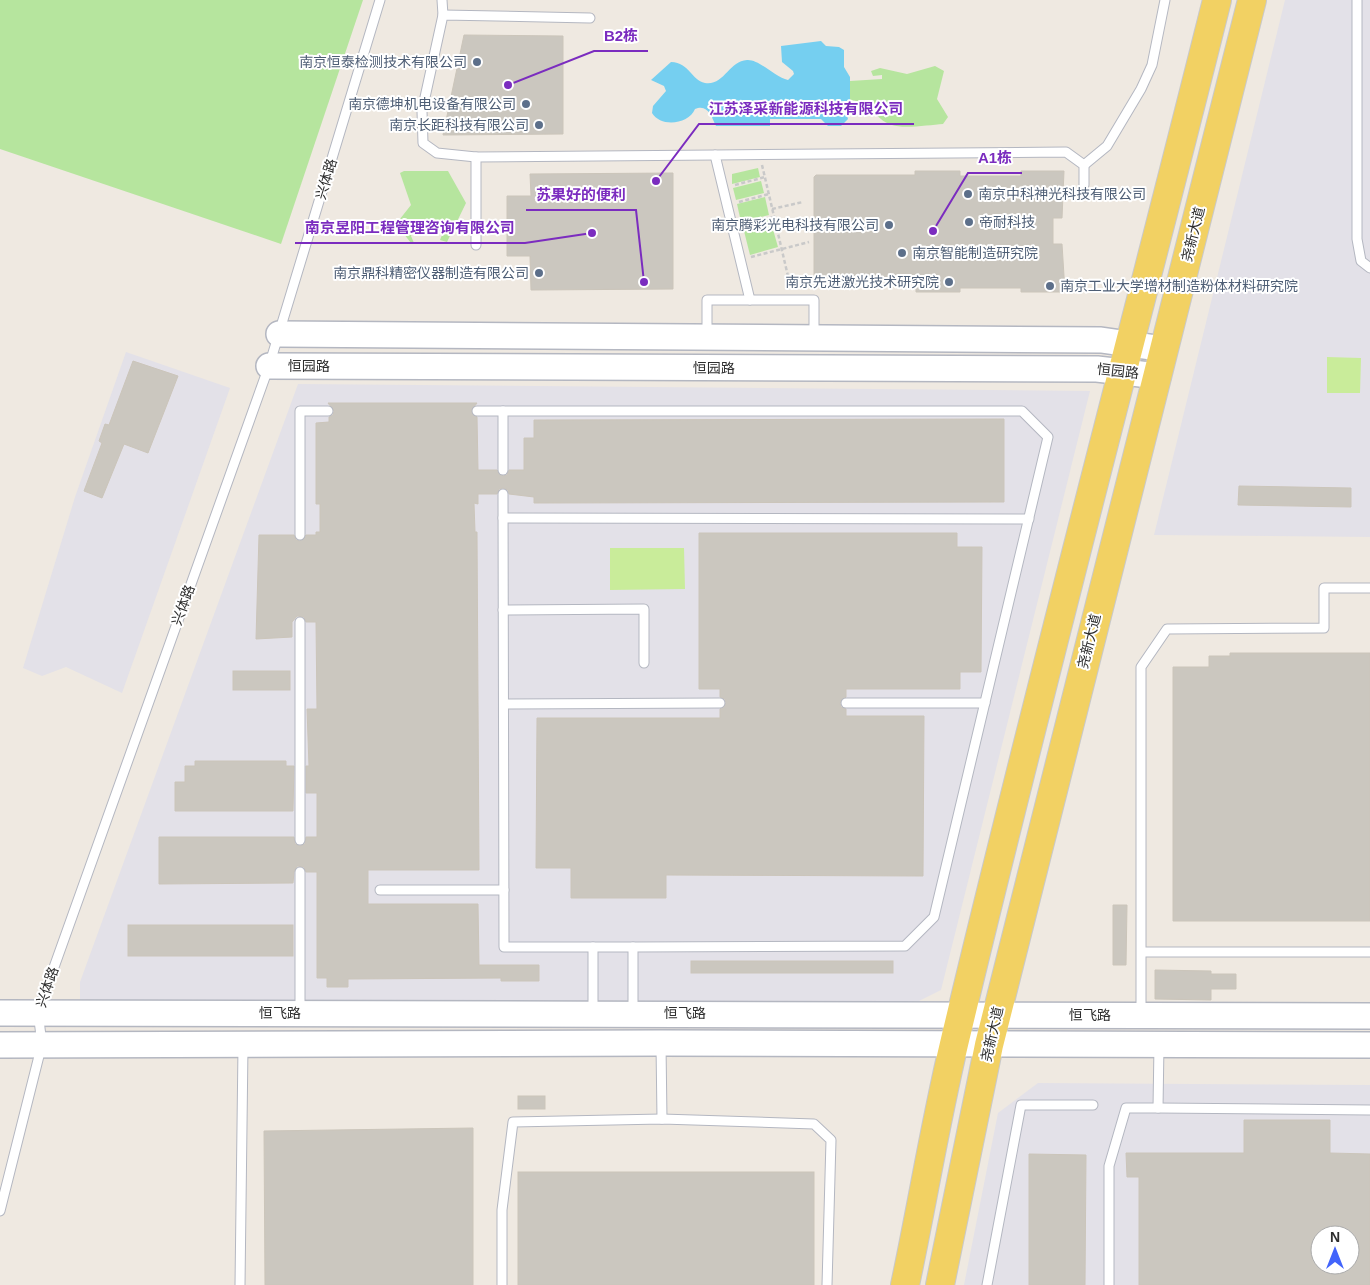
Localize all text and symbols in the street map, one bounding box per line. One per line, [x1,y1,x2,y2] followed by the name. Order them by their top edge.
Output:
[594,21,648,51] callout: B2栋
[604,27,638,44] text: B2栋
[299,54,467,70] place label: 南京恒泰检测技术有限公司
[471,56,483,68] marker: 南京恒泰检测技术有限公司
[699,94,914,124] callout: 江苏泽采新能源科技有限公司
[348,96,516,112] place label: 南京德坤机电设备有限公司
[520,98,532,110] marker: 南京德坤机电设备有限公司
[708,100,904,117] text: 江苏泽采新能源科技有限公司
[389,117,529,133] place label: 南京长距科技有限公司
[533,119,545,131] marker: 南京长距科技有限公司
[968,143,1022,173] callout: A1栋
[978,149,1012,166] text: A1栋
[312,157,340,201] street label: 兴体路
[526,180,636,210] callout: 苏果好的便利
[536,186,626,203] text: 苏果好的便利
[978,186,1146,202] place label: 南京中科神光科技有限公司
[962,188,974,200] marker: 南京中科神光科技有限公司
[1178,205,1208,263] street label: 尧新大道
[295,213,525,243] callout: 南京昱阳工程管理咨询有限公司
[979,214,1035,230] place label: 帝耐科技
[963,216,975,228] marker: 帝耐科技
[711,217,879,233] place label: 南京腾彩光电科技有限公司
[305,219,515,236] text: 南京昱阳工程管理咨询有限公司
[883,219,895,231] marker: 南京腾彩光电科技有限公司
[912,245,1038,261] place label: 南京智能制造研究院
[896,247,908,259] marker: 南京智能制造研究院
[333,265,529,281] place label: 南京鼎科精密仪器制造有限公司
[533,267,545,279] marker: 南京鼎科精密仪器制造有限公司
[785,274,939,290] place label: 南京先进激光技术研究院
[943,276,955,288] marker: 南京先进激光技术研究院
[1060,278,1298,294] place label: 南京工业大学增材制造粉体材料研究院
[1044,280,1056,292] marker: 南京工业大学增材制造粉体材料研究院
[288,358,330,374] street label: 恒园路
[693,360,735,376] street label: 恒园路
[1096,361,1140,381] street label: 恒园路
[168,583,198,627] street label: 兴体路
[1074,612,1104,670] street label: 尧新大道
[33,965,61,1009] street label: 兴体路
[259,1005,301,1021] street label: 恒飞路
[664,1005,706,1021] street label: 恒飞路
[978,1005,1006,1063] street label: 尧新大道
[1069,1007,1111,1023] street label: 恒飞路
[1310,1225,1360,1275] north arrow
[1330,1229,1340,1245] text: N

